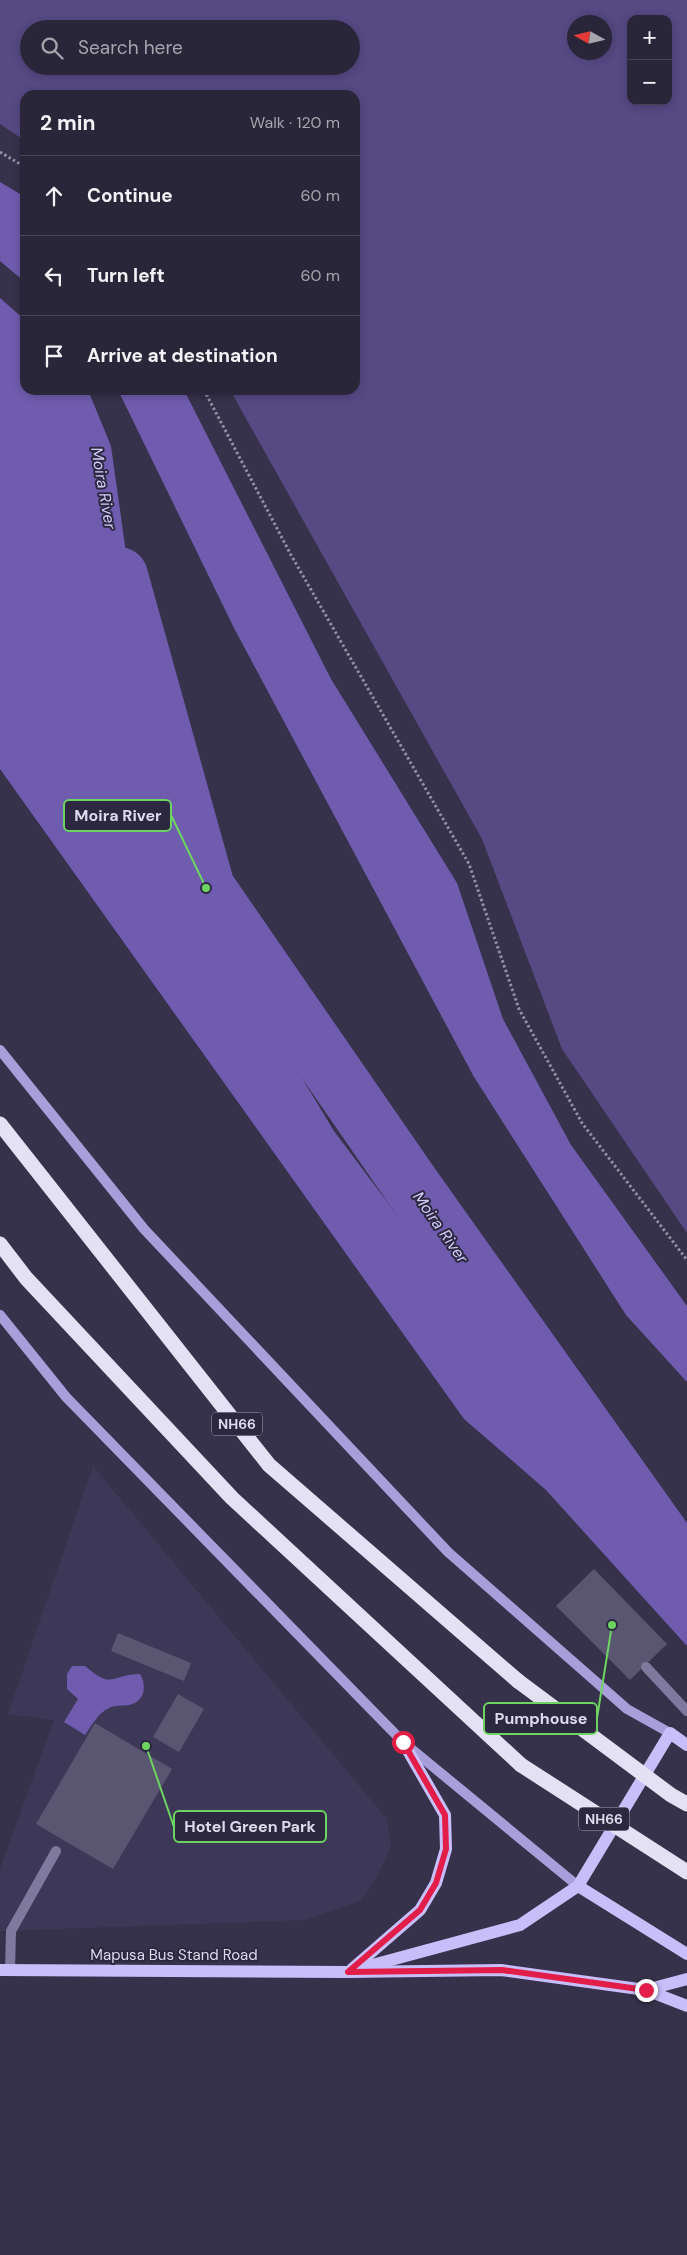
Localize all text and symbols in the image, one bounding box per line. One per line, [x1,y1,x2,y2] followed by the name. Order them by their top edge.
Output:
[567,15,612,60] north arrow
[627,15,672,105] map controls
[627,15,672,60] button: +
[20,20,360,75] search box
[38,34,66,62] icon: search
[78,35,183,60] text: Search here
[627,60,672,105] button: −
[40,109,96,137] text: 2 min
[250,112,340,133] text: Walk · 120 m
[40,182,68,210] icon: ahead
[87,183,173,208] text: Continue
[300,185,340,206] text: 60 m
[40,262,68,290] icon: left
[87,263,165,288] text: Turn left
[300,265,340,286] text: 60 m
[40,342,68,370] icon: arrive
[87,343,278,368] text: Arrive at destination
[86,445,121,532] water label: Moira River
[64,800,171,831] callout: Moira River
[74,805,162,826] text: Moira River
[408,1187,474,1268] water label: Moira River
[212,1412,262,1436] road number: NH66
[484,1703,597,1734] callout: Pumphouse
[495,1708,587,1729] text: Pumphouse
[392,1731,415,1754] route start
[579,1808,629,1830] road number: NH66
[174,1811,326,1842] callout: Hotel Green Park
[184,1816,316,1837] text: Hotel Green Park
[90,1945,258,1965] street label: Mapusa Bus Stand Road
[635,1979,658,2002] route end

